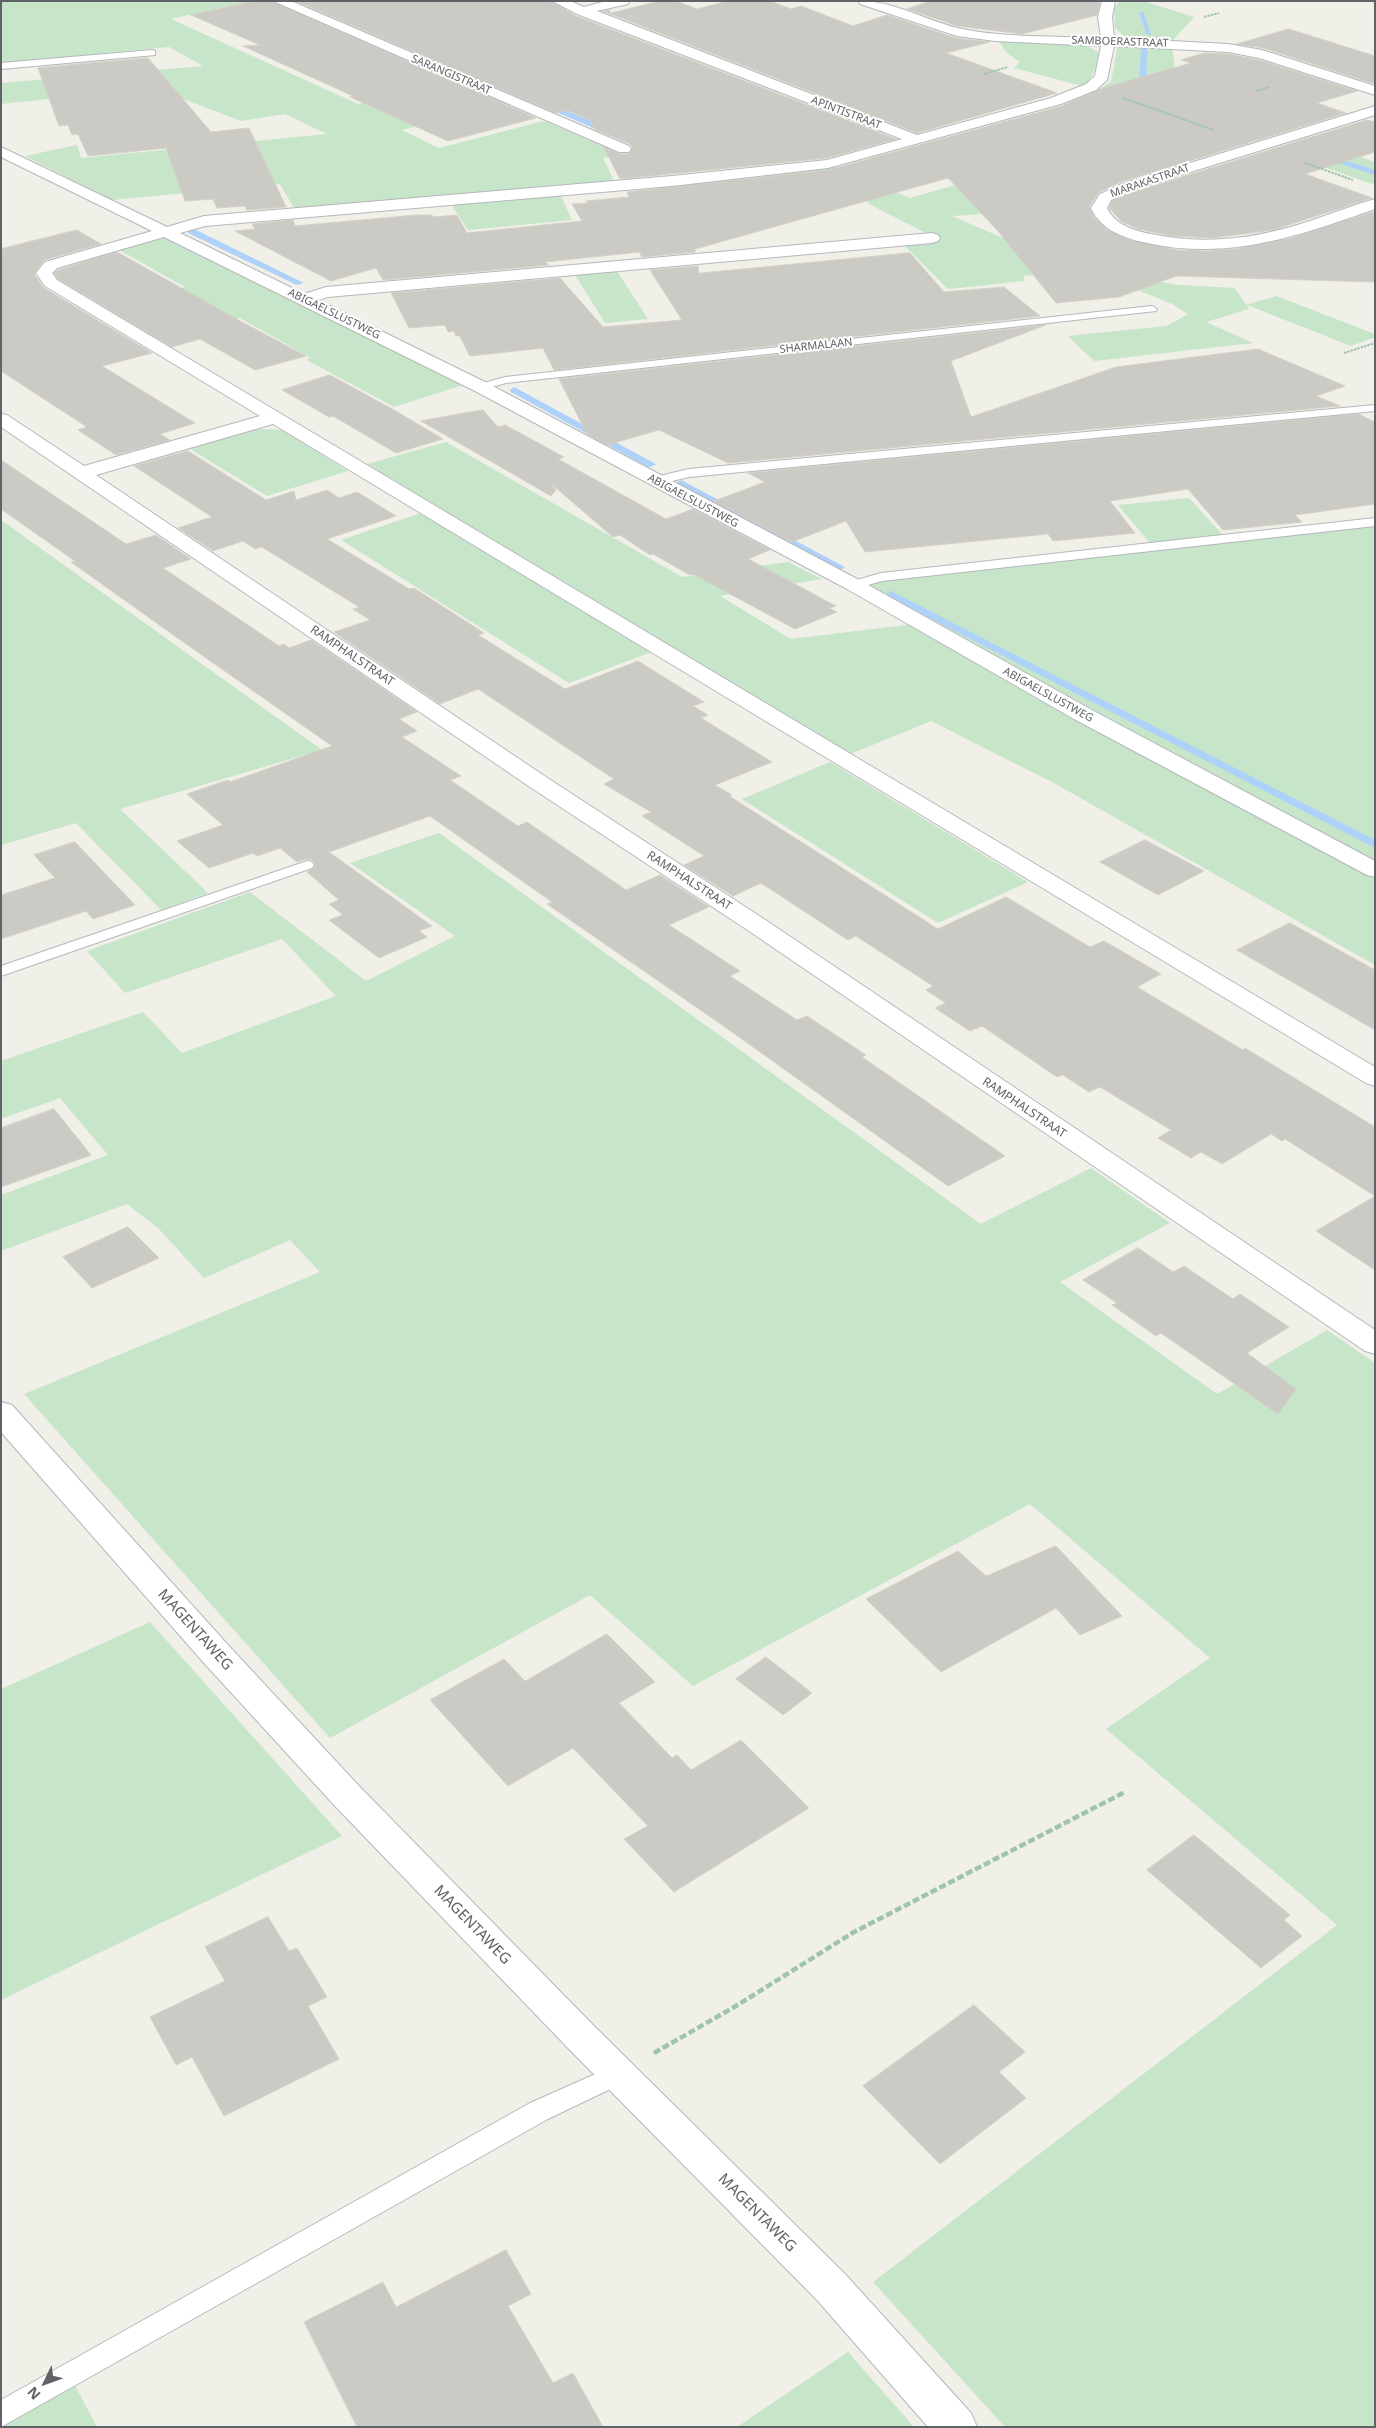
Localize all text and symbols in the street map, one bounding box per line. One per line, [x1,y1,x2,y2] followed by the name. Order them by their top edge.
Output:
[1071,34,1169,50] street label: SAMBOERASTRAAT
[409,52,493,98] street label: SARANGISTRAAT
[809,94,883,132] street label: APINTISTRAAT
[1109,161,1191,201] street label: MARAKASTRAAT
[286,286,382,342] street label: ABIGAELSLUSTWEG
[779,336,853,356] street label: SHARMALAAN
[645,471,741,531] street label: ABIGAELSLUSTWEG
[307,623,397,689] street label: RAMPHALSTRAAT
[1001,665,1095,725] street label: ABIGAELSLUSTWEG
[644,848,734,914] street label: RAMPHALSTRAAT
[979,1075,1069,1141] street label: RAMPHALSTRAAT
[154,1586,236,1674] street label: MAGENTAWEG
[430,1882,514,1968] street label: MAGENTAWEG
[714,2170,800,2256] street label: MAGENTAWEG
[20,2358,70,2408] north arrow
[23,2383,44,2404] text: N

